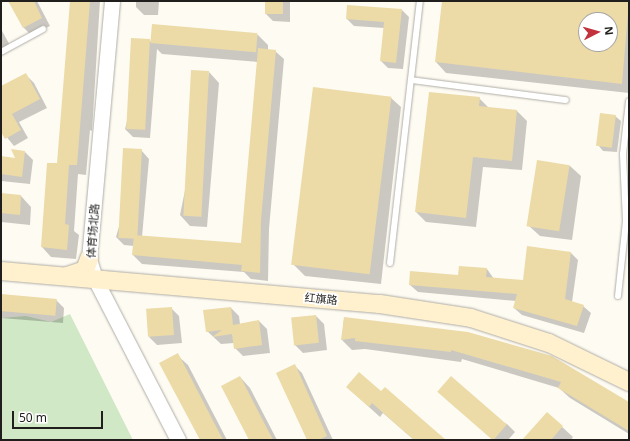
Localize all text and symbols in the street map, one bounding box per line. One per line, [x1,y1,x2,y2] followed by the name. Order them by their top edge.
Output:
[578,12,618,52] north arrow
[602,26,617,36] text: N
[84,203,102,259] street label: 体育场北路
[304,291,338,307] street label: 红旗路
[14,403,105,429] scale bar
[19,409,47,426] text: 50 m

